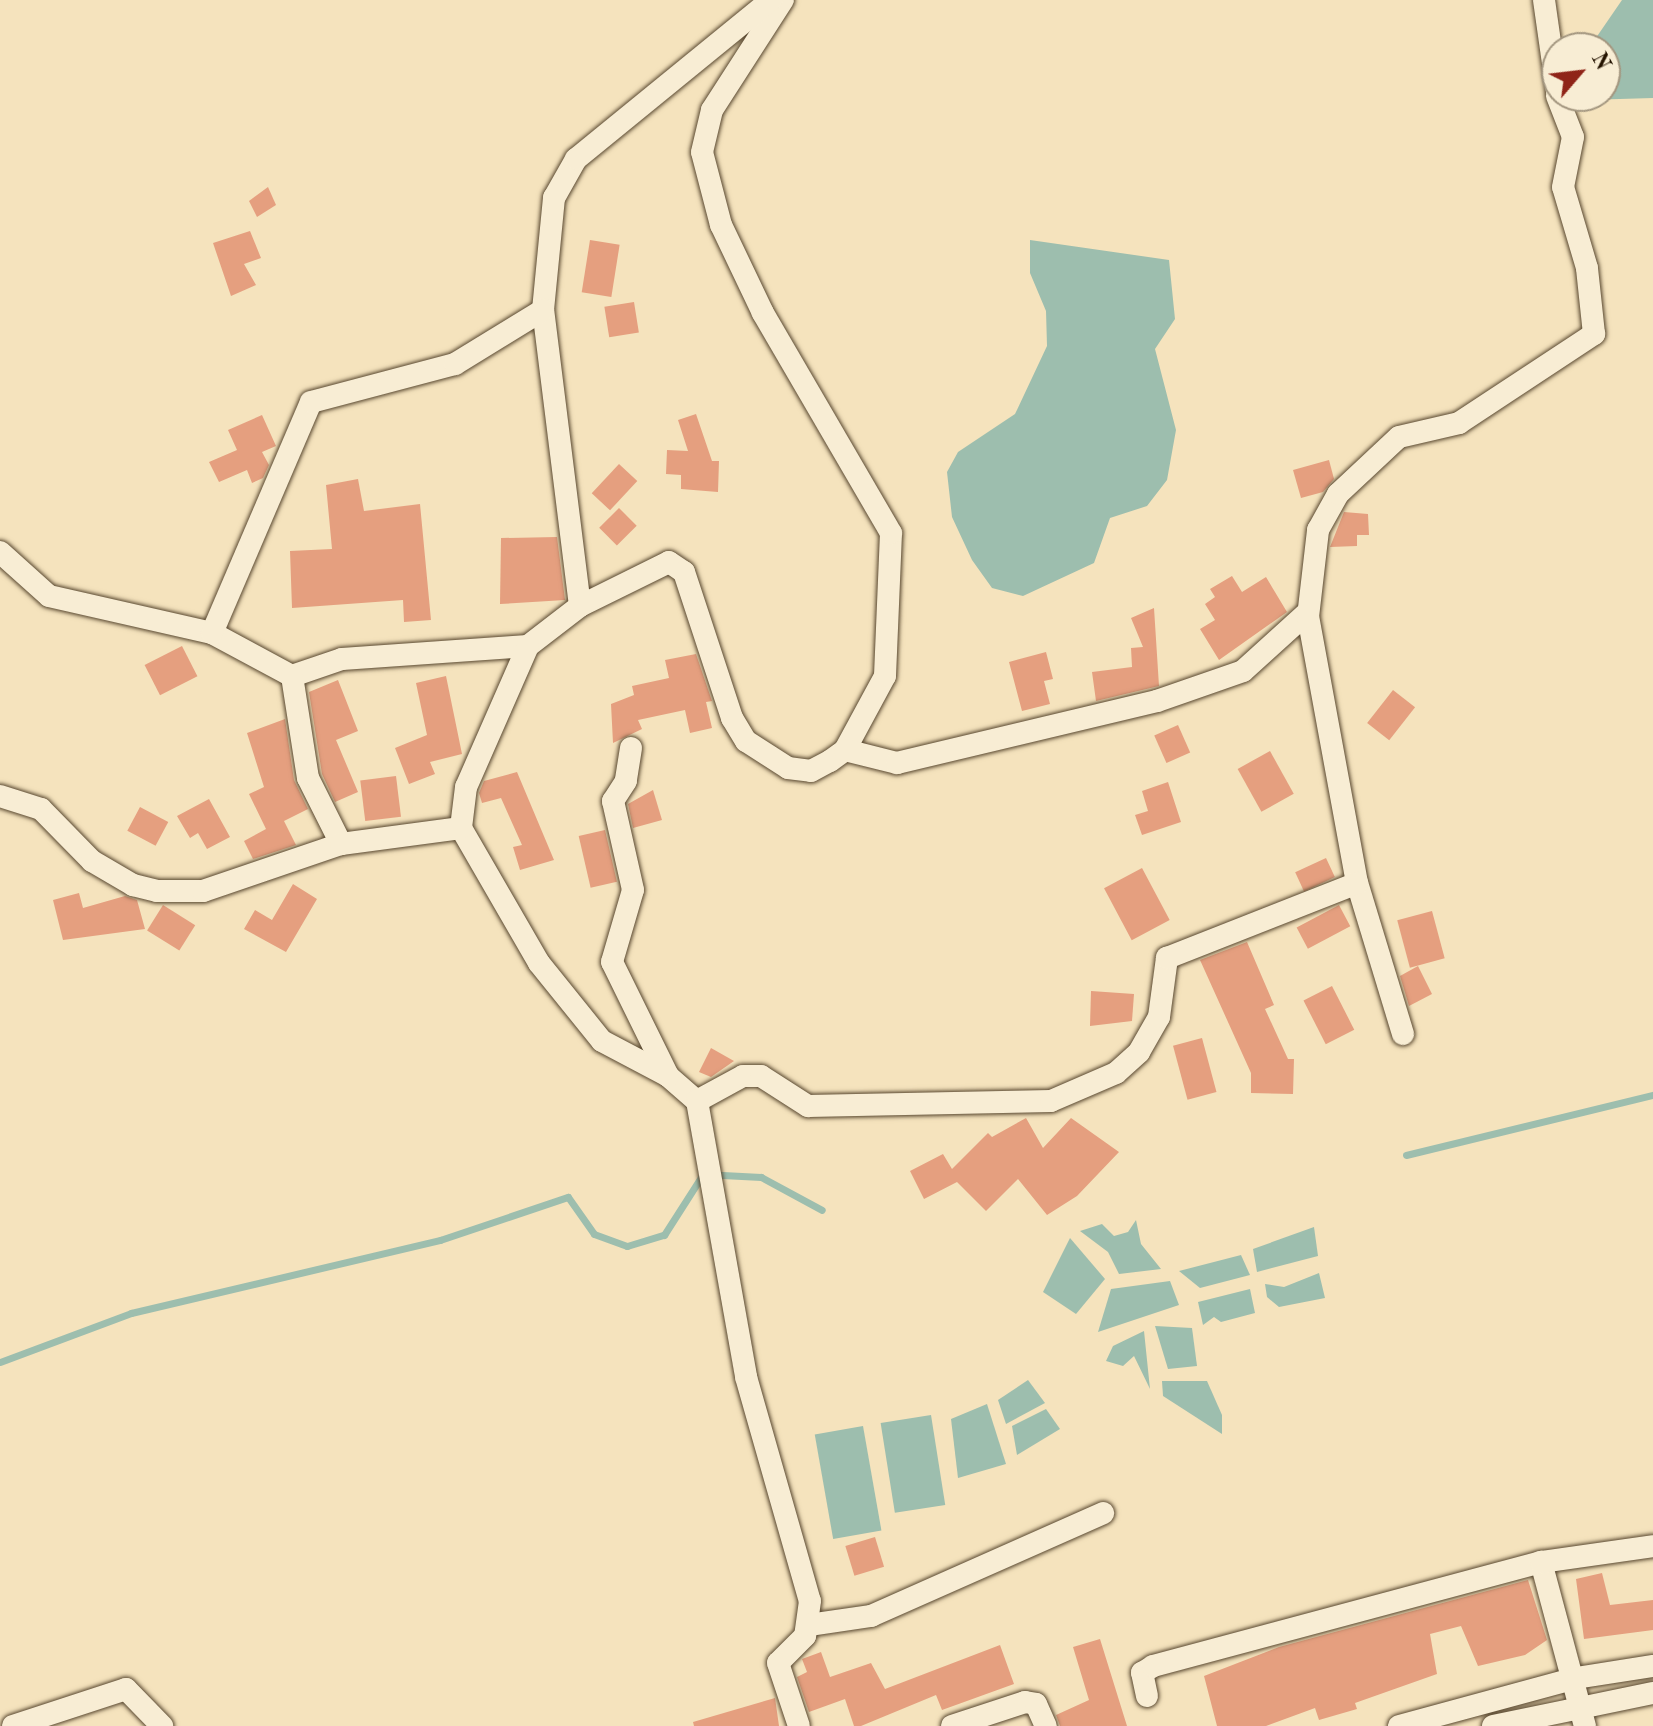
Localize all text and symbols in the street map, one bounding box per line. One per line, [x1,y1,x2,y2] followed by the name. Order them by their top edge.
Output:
[1541,32,1621,112] north arrow
[1587,49,1614,74] text: N

